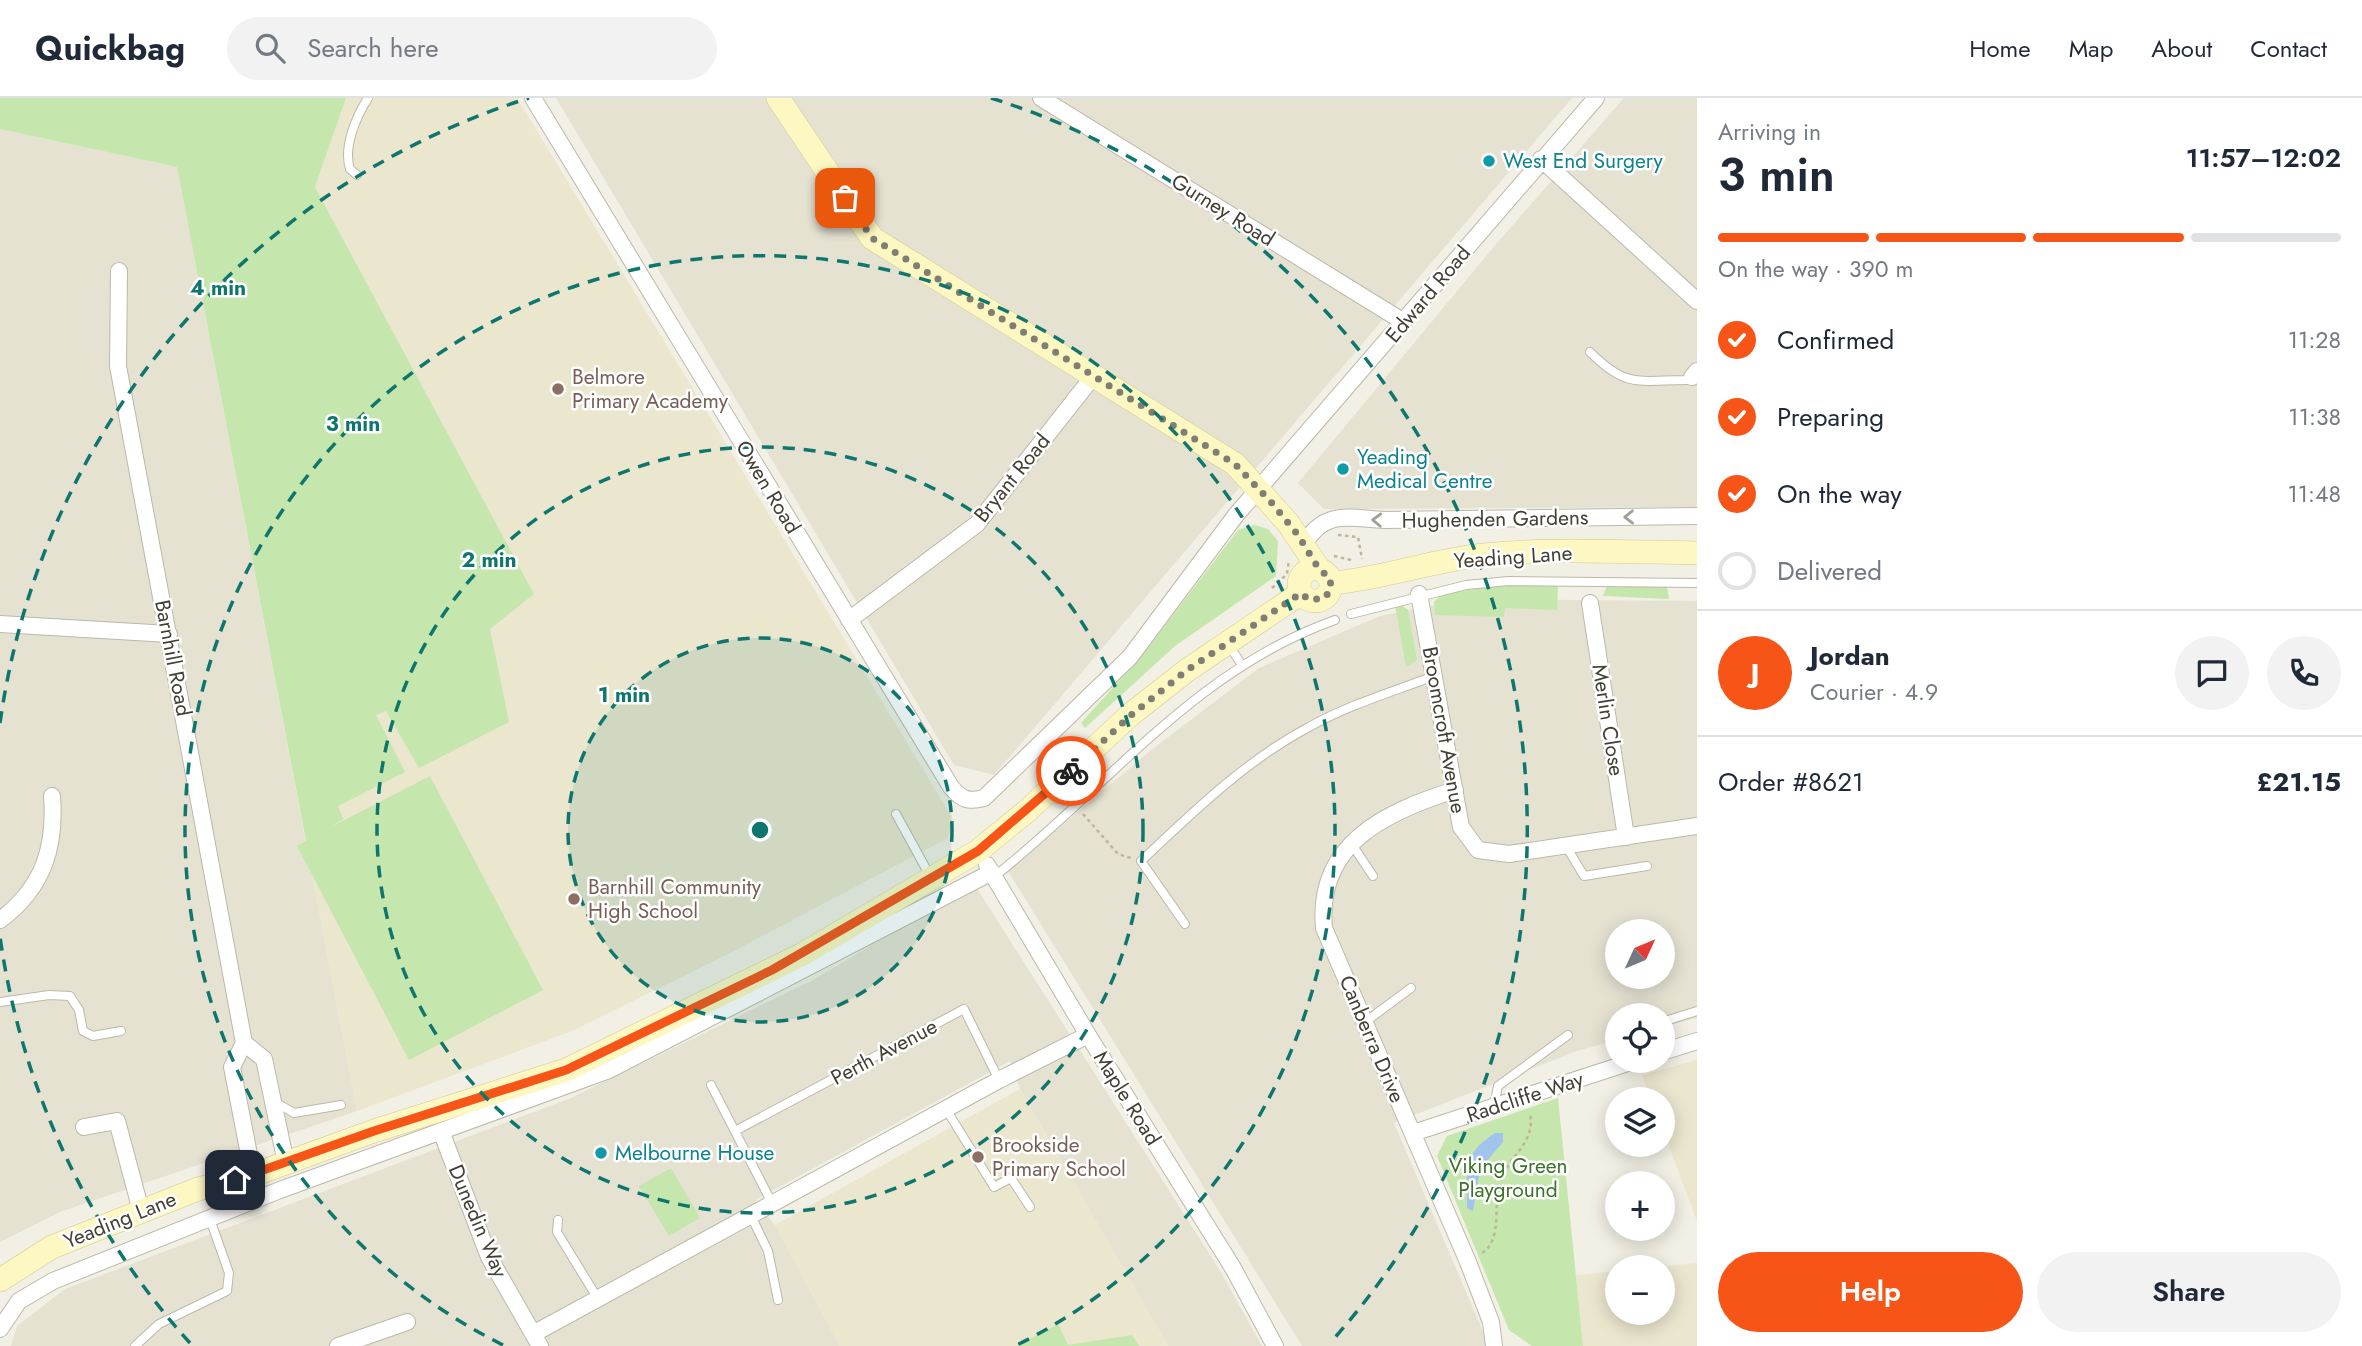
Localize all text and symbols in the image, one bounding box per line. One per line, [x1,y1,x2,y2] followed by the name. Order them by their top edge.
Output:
[227,17,717,80] search box
[35,25,185,72] text: Quickbag
[251,29,289,67] icon: search
[307,29,439,67] text: Search here
[1969,31,2031,66] text: Home
[2069,31,2113,66] text: Map
[2151,31,2212,66] text: About
[2250,31,2327,66] text: Contact
[1718,115,1821,149] text: Arriving in
[2186,139,2341,177] text: 11:57–12:02
[1718,142,1835,208] text: 3 min
[1503,146,1664,176] place label: West End Surgery
[1481,153,1497,169] marker: West End Surgery
[1165,166,1281,254] street label: Gurney Road
[815,168,875,228] pin
[826,179,864,217] icon: bag
[1378,239,1478,349] street label: Edward Road
[1718,252,1913,286] text: On the way · 390 m
[190,273,246,303] text: 4 min
[1718,321,1756,359] icon: check
[1777,321,1894,359] text: Confirmed
[2288,323,2341,357] text: 11:28
[572,362,729,416] place label: Belmore Primary Academy
[550,381,566,397] marker: Belmore Primary Academy
[1718,398,1756,436] icon: check
[1777,398,1884,436] text: Preparing
[2288,400,2341,434] text: 11:38
[326,409,380,439] text: 3 min
[967,427,1057,529] street label: Bryant Road
[728,435,808,539] street label: Owen Road
[1357,442,1493,496] place label: Yeading Medical Centre
[1335,461,1351,477] marker: Yeading Medical Centre
[1718,475,1756,513] icon: check
[1777,475,1902,513] text: On the way
[2287,477,2341,511] text: 11:48
[1401,502,1589,536] street label: Hughenden Gardens
[1623,509,1634,525] one-way arrow
[1371,512,1382,527] one-way arrow
[1453,538,1573,576] street label: Yeading Lane
[461,545,517,575] text: 2 min
[1777,552,1882,590] text: Delivered
[147,597,199,719] street label: Barnhill Road
[2175,636,2249,710] button: chat
[2267,636,2341,710] button: phone
[1810,637,1890,675] text: Jordan
[1415,644,1473,816] street label: Broomcroft Avenue
[1751,654,1759,692] text: J
[1584,662,1632,778] street label: Merlin Close
[1810,675,1938,709] text: Courier · 4.9
[598,680,650,710] text: 1 min
[1036,736,1106,806] courier
[1052,752,1090,790] icon: bike
[1718,763,1864,801] text: Order #8621
[2256,763,2341,801] text: £21.15
[748,818,772,842] centre of rings
[588,872,762,926] place label: Barnhill Community High School
[566,891,582,907] marker: Barnhill Community High School
[1605,919,1675,989] north arrow
[1605,919,1675,1325] map controls
[1332,971,1412,1108] street label: Canberra Drive
[1605,1003,1675,1073] button: locate
[825,1011,943,1093] street label: Perth Avenue
[1086,1045,1168,1151] street label: Maple Road
[1463,1064,1588,1130] street label: Radcliffe Way
[1605,1087,1675,1157] button: layers
[992,1130,1126,1184] place label: Brookside Primary School
[615,1138,774,1168] place label: Melbourne House
[593,1145,609,1161] marker: Melbourne House
[970,1149,986,1165] marker: Brookside Primary School
[205,1150,265,1210] pin
[1448,1151,1568,1205] park label: Viking Green Playground
[441,1160,516,1283] street label: Dunedin Way
[216,1161,254,1199] icon: home
[1605,1171,1675,1241] button: +
[59,1184,181,1256] street label: Yeading Lane
[1718,1252,2023,1332] button: Help
[2037,1252,2341,1332] button: Share
[1605,1255,1675,1325] button: −

